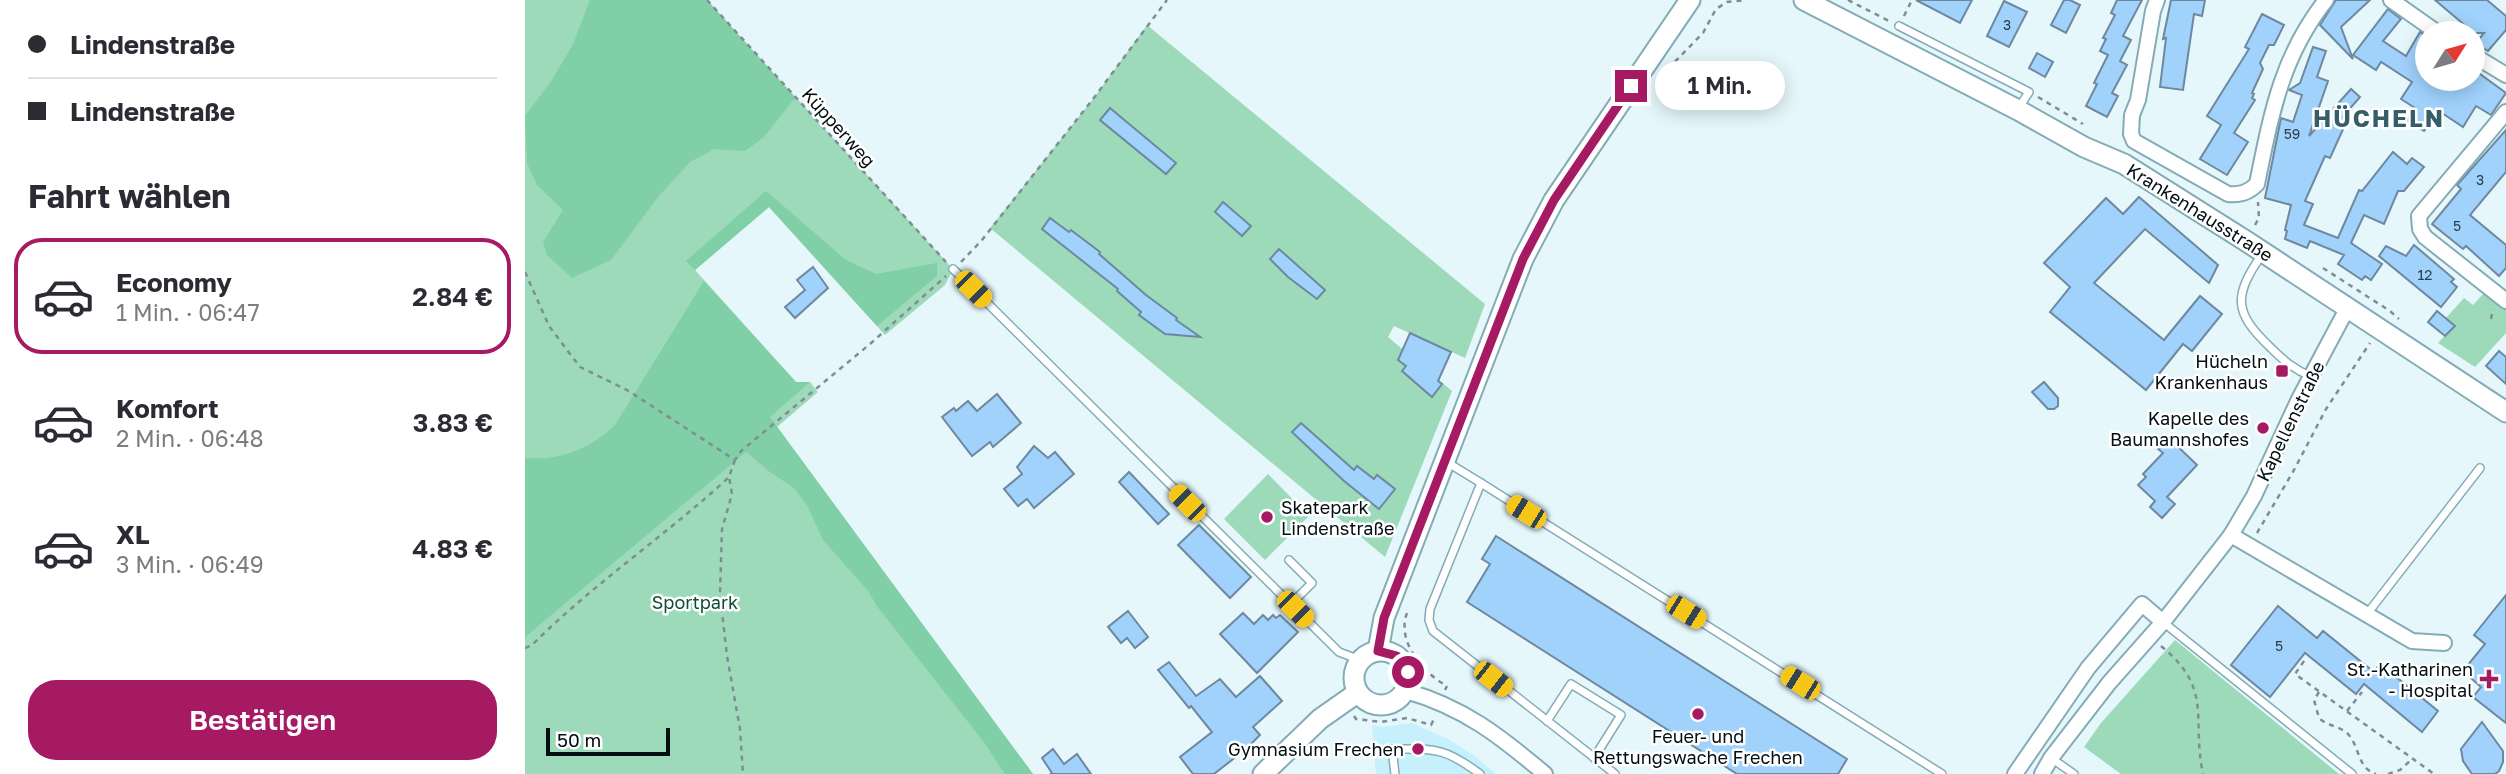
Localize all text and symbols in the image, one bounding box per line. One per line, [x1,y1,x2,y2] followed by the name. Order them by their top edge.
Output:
[2003,16,2011,33] house number: 3
[2415,21,2485,91] north arrow
[2415,21,2485,91] map controls
[70,29,235,60] text: Lindenstraße
[1655,62,1785,110] callout: 1 Min.
[1615,70,1647,102] route end
[1688,71,1752,99] text: 1 Min.
[798,83,880,171] street label: Küpperweg
[70,96,235,127] text: Lindenstraße
[2313,103,2445,132] district label: HÜCHELN
[2284,125,2300,142] house number: 59
[2123,158,2277,266] street label: Krankenhausstraße
[2476,171,2484,188] house number: 3
[28,177,231,215] text: Fahrt wählen
[2453,217,2461,234] house number: 5
[32,265,95,328] icon: car
[2418,266,2432,283] house number: 12
[116,267,232,298] text: Economy
[951,267,996,311] car
[412,281,493,312] text: 2.84 €
[116,298,260,326] text: 1 Min. · 06:47
[2155,350,2268,393] place label: Hücheln Krankenhaus
[2251,357,2329,485] street label: Kapellenstraße
[2274,363,2290,379] marker: Hücheln Krankenhaus
[32,391,95,454] icon: car
[116,393,219,424] text: Komfort
[413,407,493,438] text: 3.83 €
[2110,407,2249,450] place label: Kapelle des Baumannshofes
[2255,420,2271,436] marker: Kapelle des Baumannshofes
[116,424,264,452] text: 2 Min. · 06:48
[1165,481,1210,525] car
[1503,492,1550,532] car
[1281,496,1394,539] place label: Skatepark Lindenstraße
[1259,509,1275,525] marker: Skatepark Lindenstraße
[32,517,95,580] icon: car
[116,519,150,550] text: XL
[412,533,493,564] text: 4.83 €
[116,550,264,578] text: 3 Min. · 06:49
[1273,587,1318,631] car
[652,591,738,613] park label: Sportpark
[1663,592,1710,632] car
[2275,637,2283,654] house number: 5
[1392,656,1424,688] route start
[1470,658,1517,700] car
[2347,658,2473,701] place label: St.-Katharinen - Hospital
[1777,663,1824,703] car
[2479,669,2499,689] marker: St.-Katharinen - Hospital
[28,680,497,760] button: Bestätigen
[1690,706,1706,722] marker: Feuer- und Rettungswache Frechen
[546,725,670,757] scale bar
[1593,725,1803,768] place label: Feuer- und Rettungswache Frechen
[557,728,601,751] text: 50 m
[1228,738,1404,760] place label: Gymnasium Frechen
[1410,741,1426,757] marker: Gymnasium Frechen

